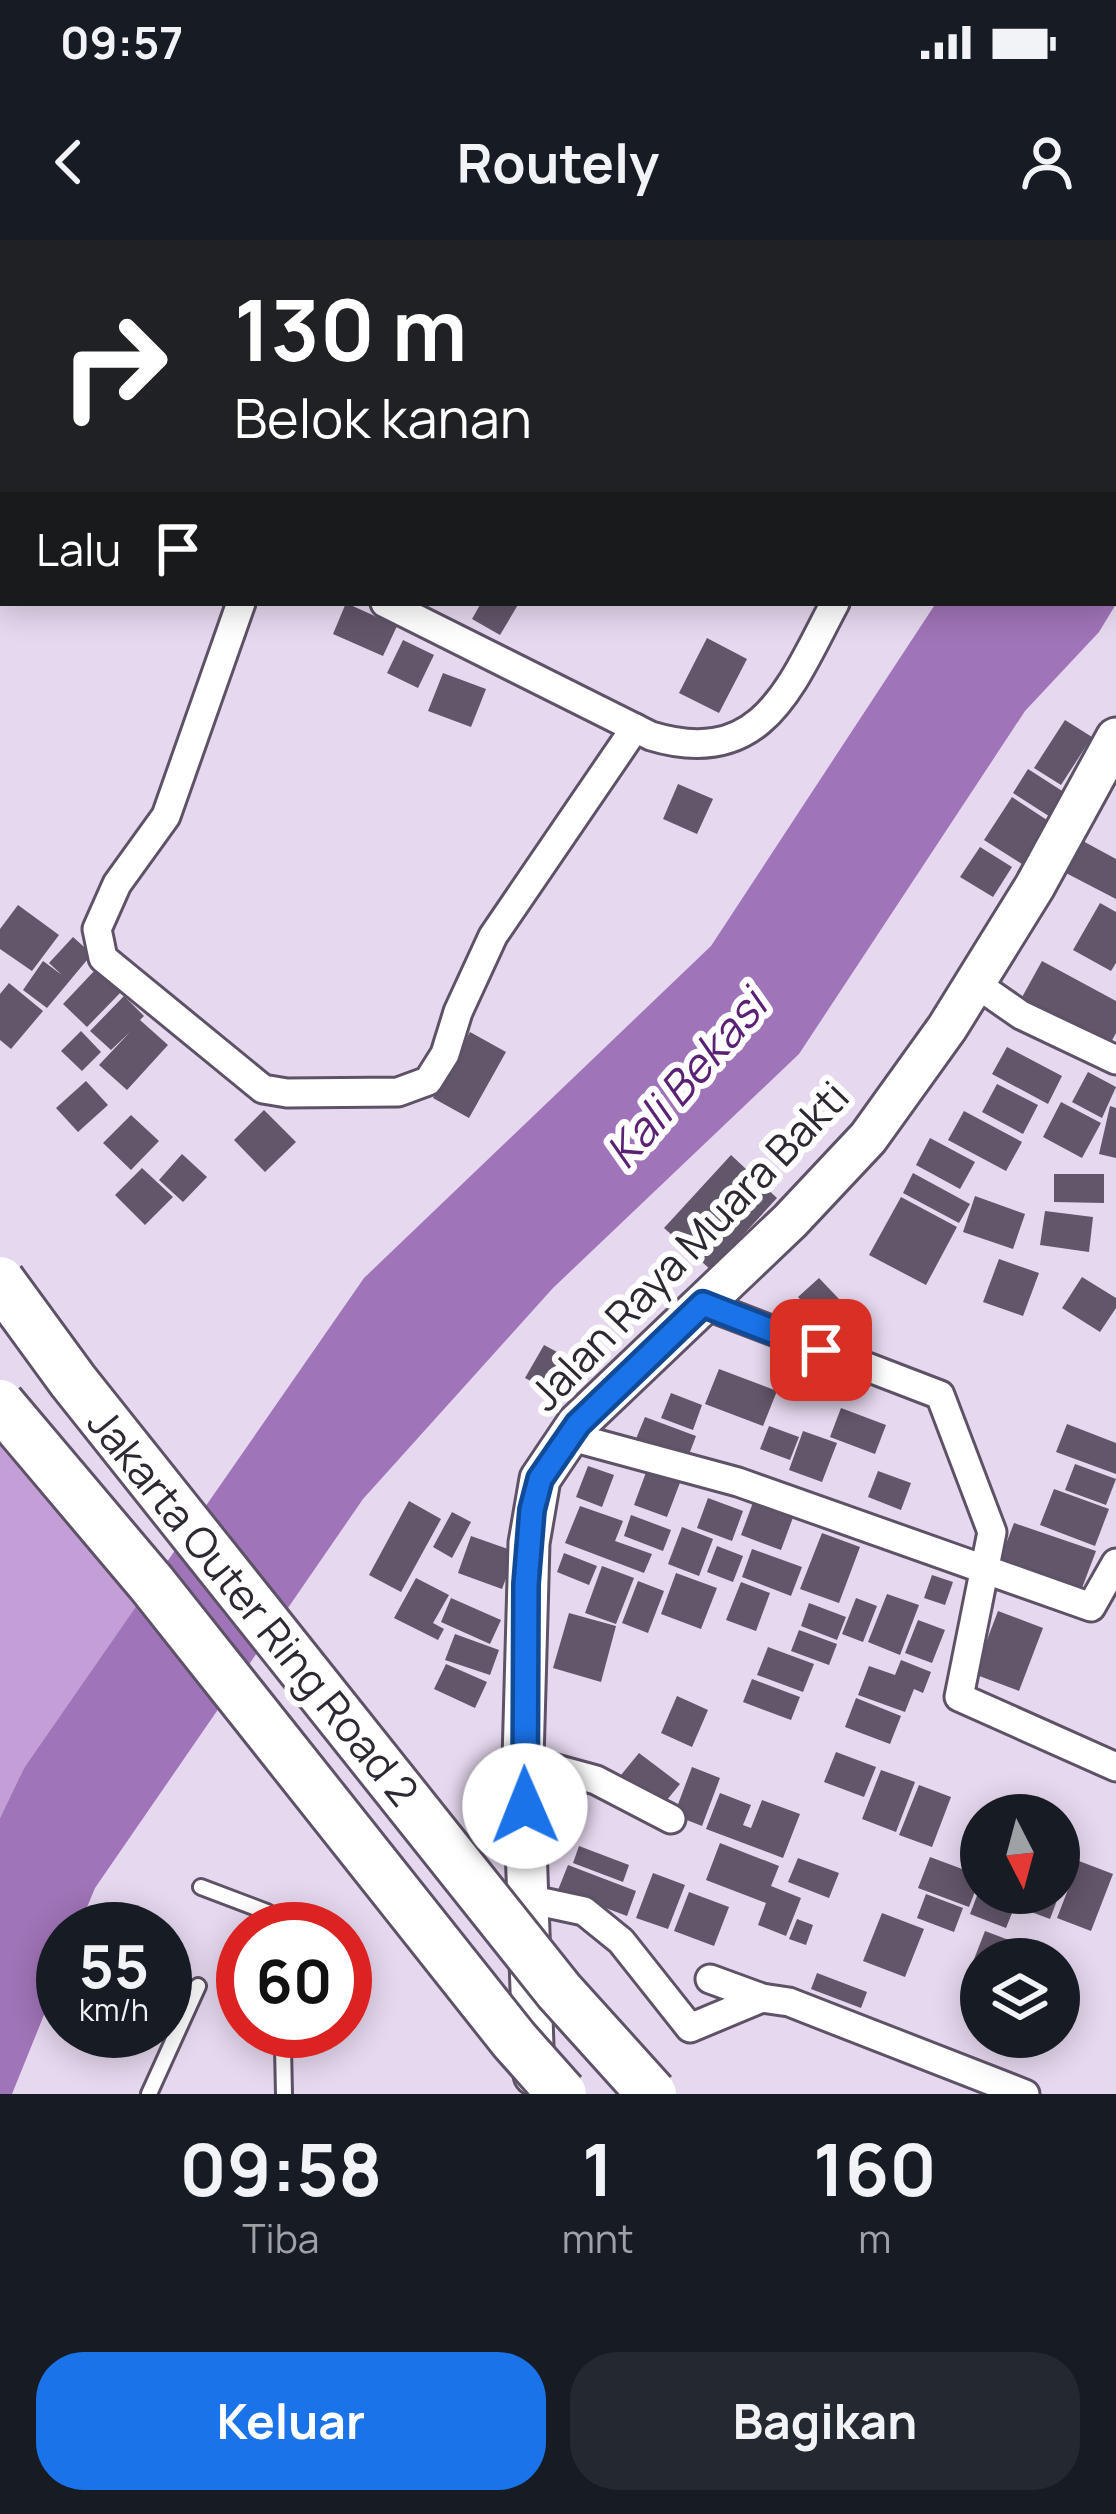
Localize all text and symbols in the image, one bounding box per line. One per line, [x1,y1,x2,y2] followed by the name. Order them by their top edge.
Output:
[60,11,183,73] text: 09:57
[457,125,659,199] text: Routely
[36,129,102,195] icon: back
[1014,129,1080,195] icon: person
[234,271,467,386] text: 130 m
[36,288,192,444] icon: right
[234,380,532,454] text: Belok kanan
[145,516,211,582] icon: arrive
[36,518,121,580] text: Lalu
[591,972,783,1181] water label: Kali Bekasi
[516,1068,861,1423] street label: Jalan Raya Muara Bakti
[770,1299,872,1401] pin
[788,1317,854,1383] icon: arrive
[75,1395,433,1818] street label: Jakarta Outer Ring Road 2
[462,1743,588,1869] position arrow
[960,1794,1080,1914] north arrow
[960,1794,1080,2058] map controls
[216,1902,372,2058] speed limit sign: 60
[79,1924,149,2006] text: 55
[960,1938,1080,2058] button: layers
[79,1989,149,2030] text: km/h
[179,2119,382,2218] text: 09:58
[582,2119,613,2218] text: 1
[813,2119,937,2218] text: 160
[242,2211,319,2265] text: Tiba
[562,2211,634,2265] text: mnt
[858,2211,891,2265] text: m
[36,2352,546,2490] button: Keluar
[570,2352,1080,2490] button: Bagikan

